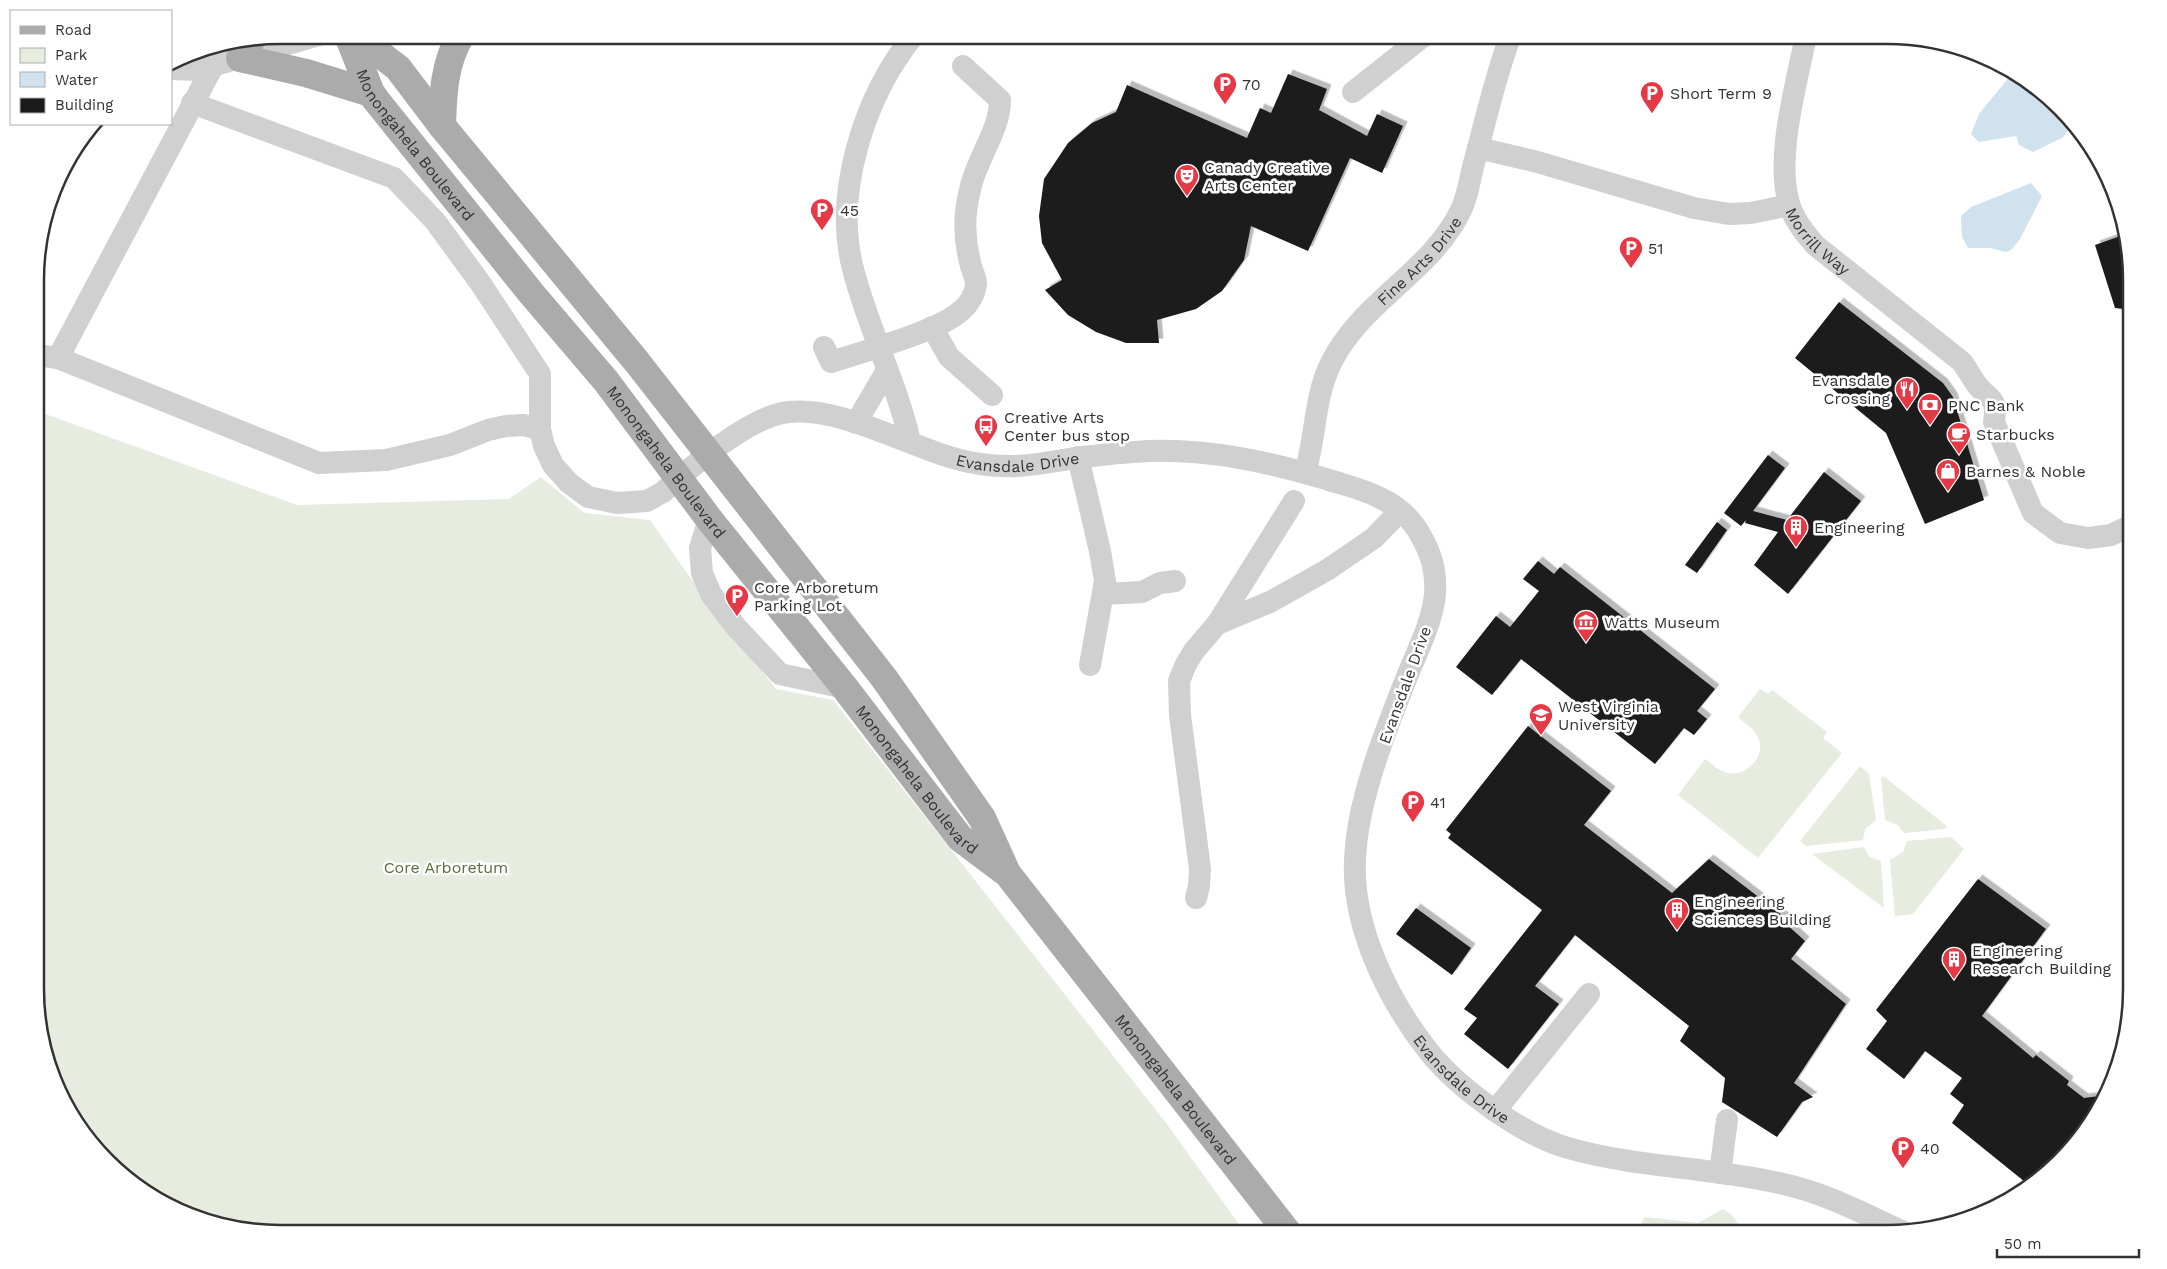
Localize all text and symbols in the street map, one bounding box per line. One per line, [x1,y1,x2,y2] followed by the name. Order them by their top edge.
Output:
[10,10,172,125] legend
[55,21,92,39] text: Road
[55,46,88,64] text: Park
[353,66,479,224] street label: Monongahela Boulevard
[55,71,98,89] text: Water
[1212,71,1238,105] parking icon: 70
[1242,75,1261,94] place label: 70
[1639,80,1665,114] parking icon: Short Term 9
[1670,84,1772,103] place label: Short Term 9
[55,96,113,114] text: Building
[1204,158,1330,195] place label: Canady Creative Arts Center
[1174,163,1200,197] theatre icon: Canady Creative Arts Center
[809,197,835,231] parking icon: 45
[840,201,859,220] place label: 45
[1782,204,1854,279] street label: Morrill Way
[1373,213,1465,309] street label: Fine Arts Drive
[1618,235,1644,269] parking icon: 51
[1648,239,1664,258] place label: 51
[1812,371,1890,408] place label: Evansdale Crossing
[1894,376,1920,410] restaurant icon: Evansdale Crossing
[603,382,730,542] street label: Monongahela Boulevard
[1917,392,1943,426] bank icon: PNC Bank
[1948,396,2024,415] place label: PNC Bank
[1004,408,1130,445] place label: Creative Arts Center bus stop
[973,413,999,447] bus stop icon: Creative Arts Center bus stop
[1946,421,1972,455] cafe icon: Starbucks
[1976,425,2055,444] place label: Starbucks
[954,448,1080,476] street label: Evansdale Drive
[1935,458,1961,492] shop icon: Barnes & Noble
[1966,462,2086,481] place label: Barnes & Noble
[1783,514,1809,548] building icon: Engineering
[1814,518,1905,537] place label: Engineering
[754,578,879,615] place label: Core Arboretum Parking Lot
[724,583,750,617] parking icon: Core Arboretum Parking Lot
[1573,609,1599,643] museum icon: Watts Museum
[1604,613,1720,632] place label: Watts Museum
[1375,624,1435,746] street label: Evansdale Drive
[1558,697,1659,734] place label: West Virginia University
[852,701,982,858] street label: Monongahela Boulevard
[1528,702,1554,736] school or university icon: West Virginia University
[1400,789,1426,823] parking icon: 41
[1430,793,1446,812] place label: 41
[384,858,508,877] park label: Core Arboretum
[1694,892,1831,929] place label: Engineering Sciences Building
[1664,897,1690,931] building icon: Engineering Sciences Building
[1972,941,2112,978] place label: Engineering Research Building
[1941,946,1967,980] building icon: Engineering Research Building
[1111,1010,1241,1168] street label: Monongahela Boulevard
[1410,1031,1513,1127] street label: Evansdale Drive
[1890,1135,1916,1169] parking icon: 40
[1920,1139,1940,1158] place label: 40
[1997,1226,2140,1258] scale bar
[2004,1235,2041,1253] text: 50 m

